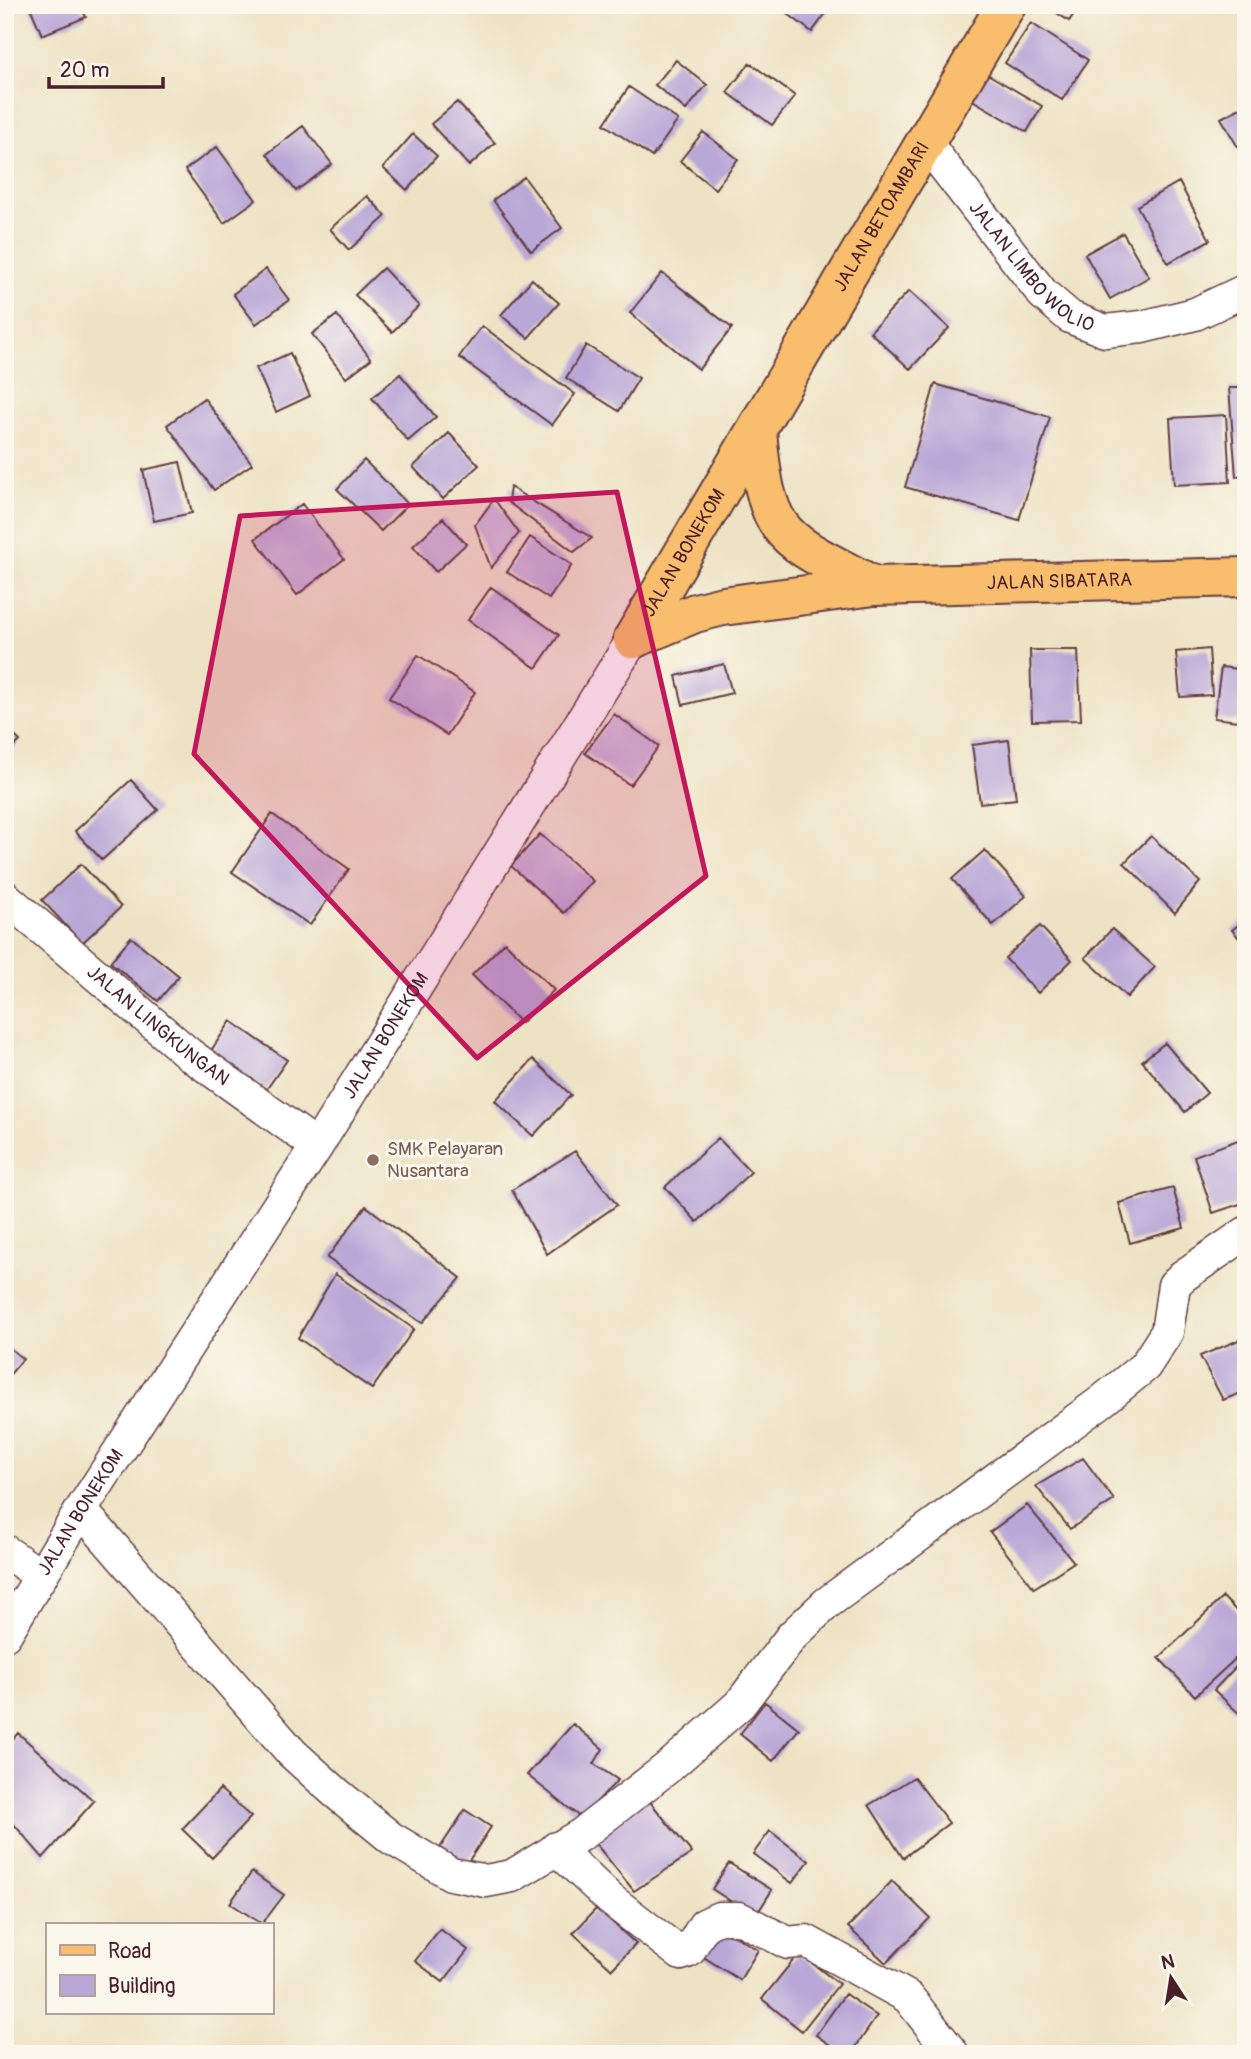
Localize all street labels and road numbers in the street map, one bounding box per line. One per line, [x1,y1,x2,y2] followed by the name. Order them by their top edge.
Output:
[828,137,935,296] street label: JALAN BETOAMBARI
[963,196,1098,337] street label: JALAN LIMBO WOLIO
[637,485,731,621] street label: JALAN BONEKOM
[987,568,1132,595] street label: JALAN SIBATARA
[82,960,234,1091] street label: JALAN LINGKUNGAN
[337,968,434,1103] street label: JALAN BONEKOM
[32,1445,129,1580] street label: JALAN BONEKOM

